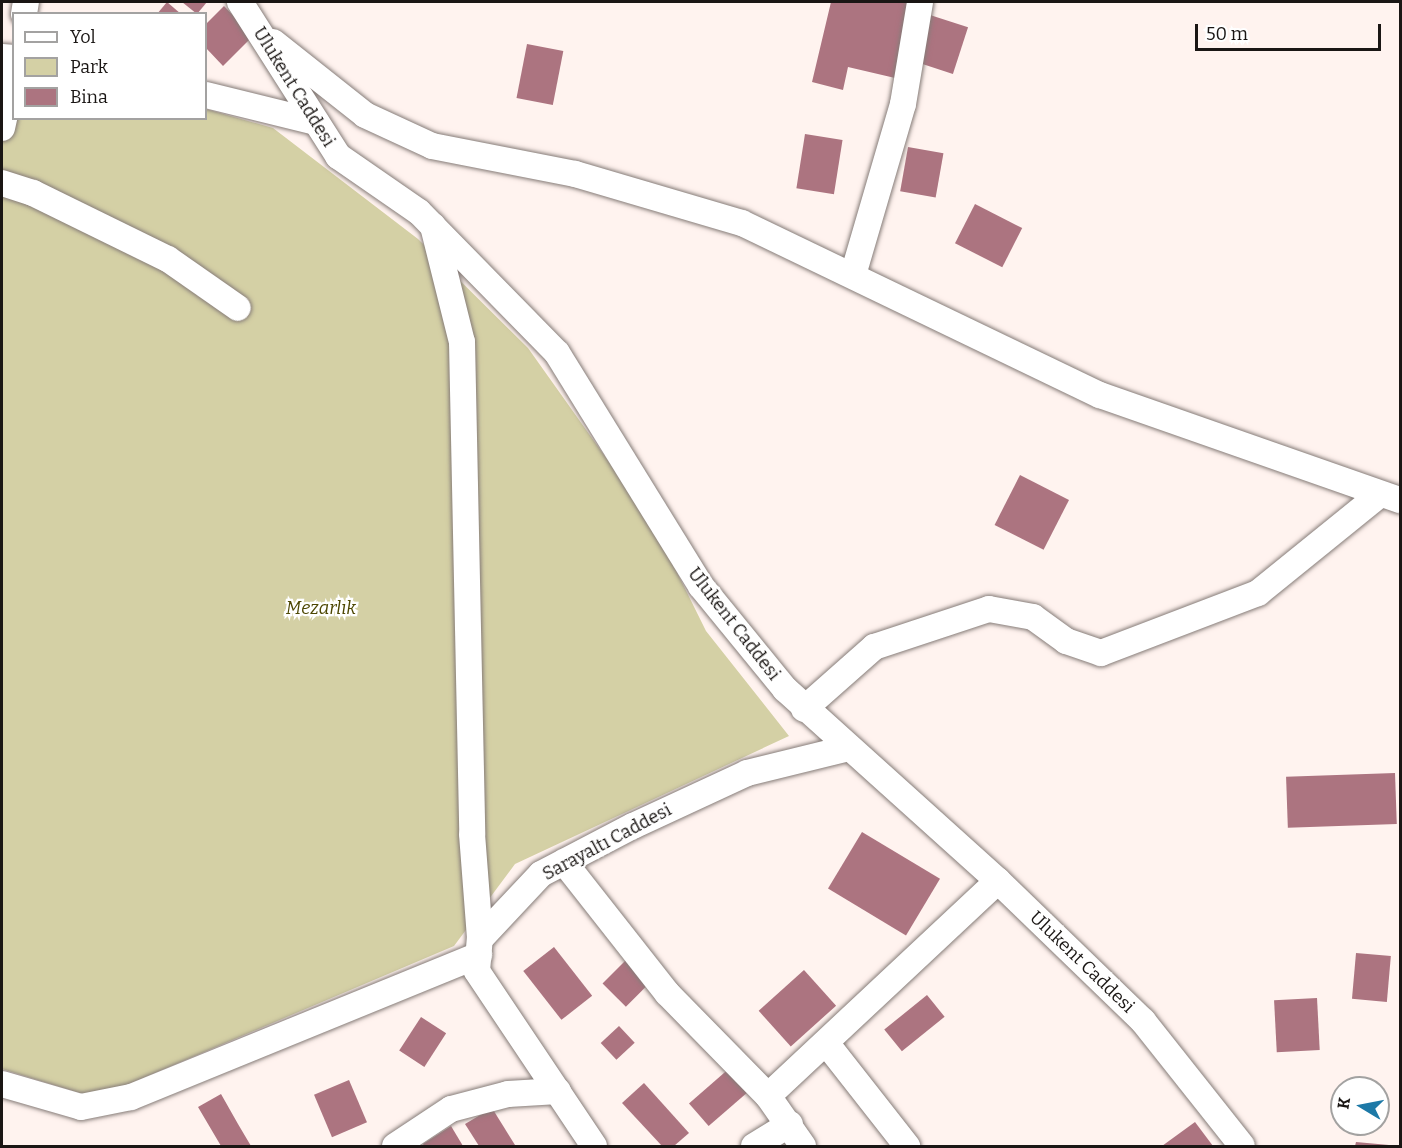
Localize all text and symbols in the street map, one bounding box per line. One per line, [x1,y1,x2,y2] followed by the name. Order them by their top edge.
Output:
[12,12,207,120] legend
[1198,12,1384,50] scale bar
[249,23,339,151] street label: Ulukent Caddesi
[1206,23,1248,45] text: 50 m
[70,26,96,48] text: Yol
[70,56,108,78] text: Park
[70,86,108,108] text: Bina
[683,563,785,685] street label: Ulukent Caddesi
[286,597,356,619] park label: Mezarlık
[539,799,675,885] street label: Sarayaltı Caddesi
[1025,907,1139,1017] street label: Ulukent Caddesi
[1330,1076,1390,1136] north arrow
[1333,1096,1354,1110] text: K

